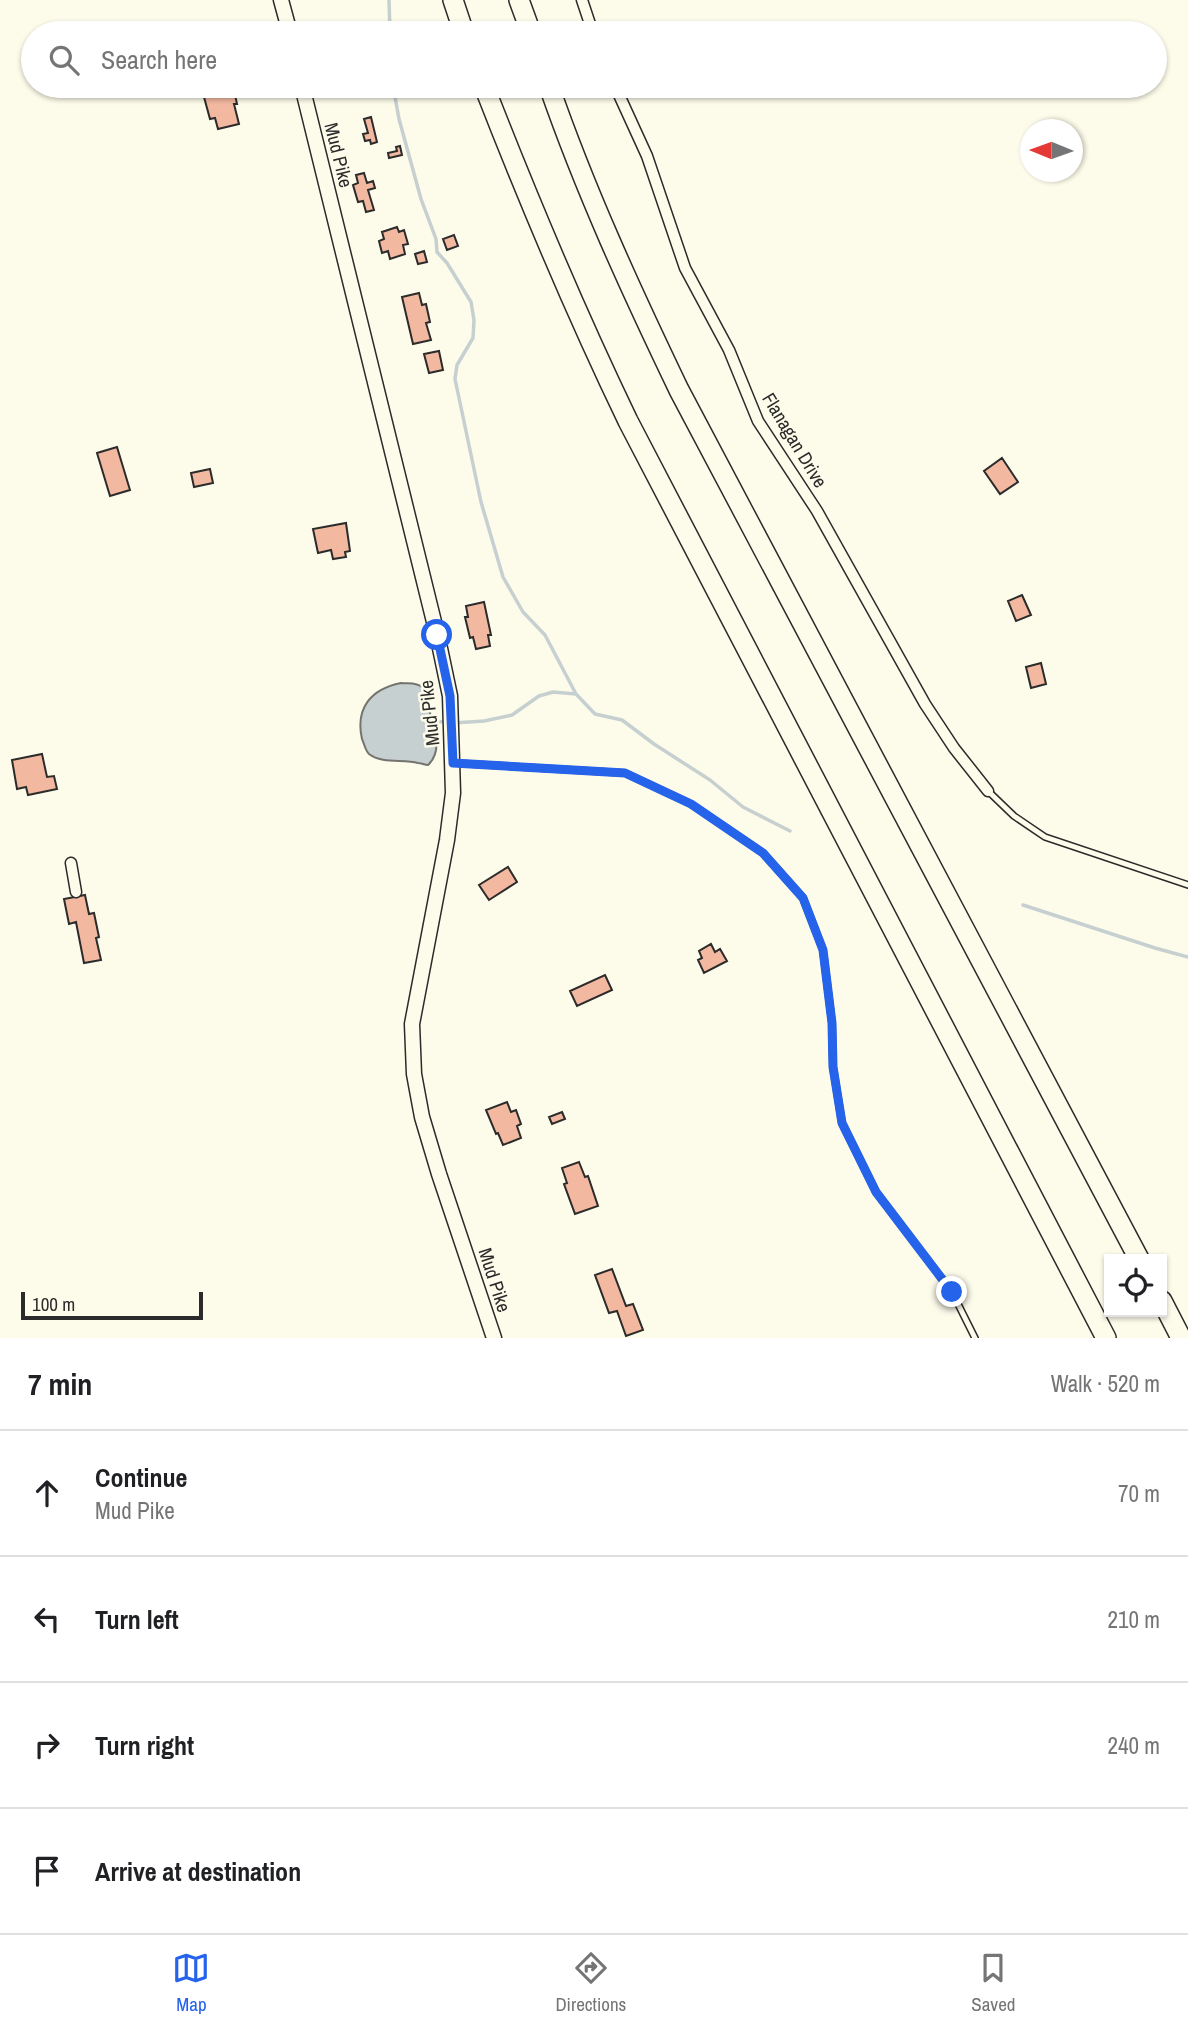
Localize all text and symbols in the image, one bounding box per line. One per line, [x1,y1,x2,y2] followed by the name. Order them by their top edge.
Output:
[21,21,1167,98] search box
[45,41,83,79] icon: search
[101,42,217,77] text: Search here
[1020,119,1083,182] north arrow
[318,120,360,190] street label: Mud Pike
[756,388,834,492] street label: Flanagan Drive
[421,619,452,650] route start
[413,679,445,747] street label: Mud Pike
[472,1245,518,1315] street label: Mud Pike
[1104,1254,1167,1317] map controls
[1104,1254,1167,1317] button: locate
[936,1276,967,1307] route end
[21,1289,203,1321] scale bar
[32,1291,75,1317] text: 100 m
[28,1364,92,1404] text: 7 min
[1051,1368,1160,1399] text: Walk · 520 m
[95,1460,187,1495] text: Continue
[28,1474,66,1512] icon: ahead
[1118,1478,1160,1509] text: 70 m
[95,1495,175,1526] text: Mud Pike
[28,1600,66,1638] icon: left
[95,1602,179,1637] text: Turn left
[1108,1604,1160,1635] text: 210 m
[28,1726,66,1764] icon: right
[95,1728,194,1763] text: Turn right
[1108,1730,1160,1761] text: 240 m
[28,1852,66,1890] icon: arrive
[95,1854,301,1889] text: Arrive at destination
[172,1949,210,2017] tab: Map
[555,1949,626,2017] tab: Directions
[971,1949,1016,2017] tab: Saved

